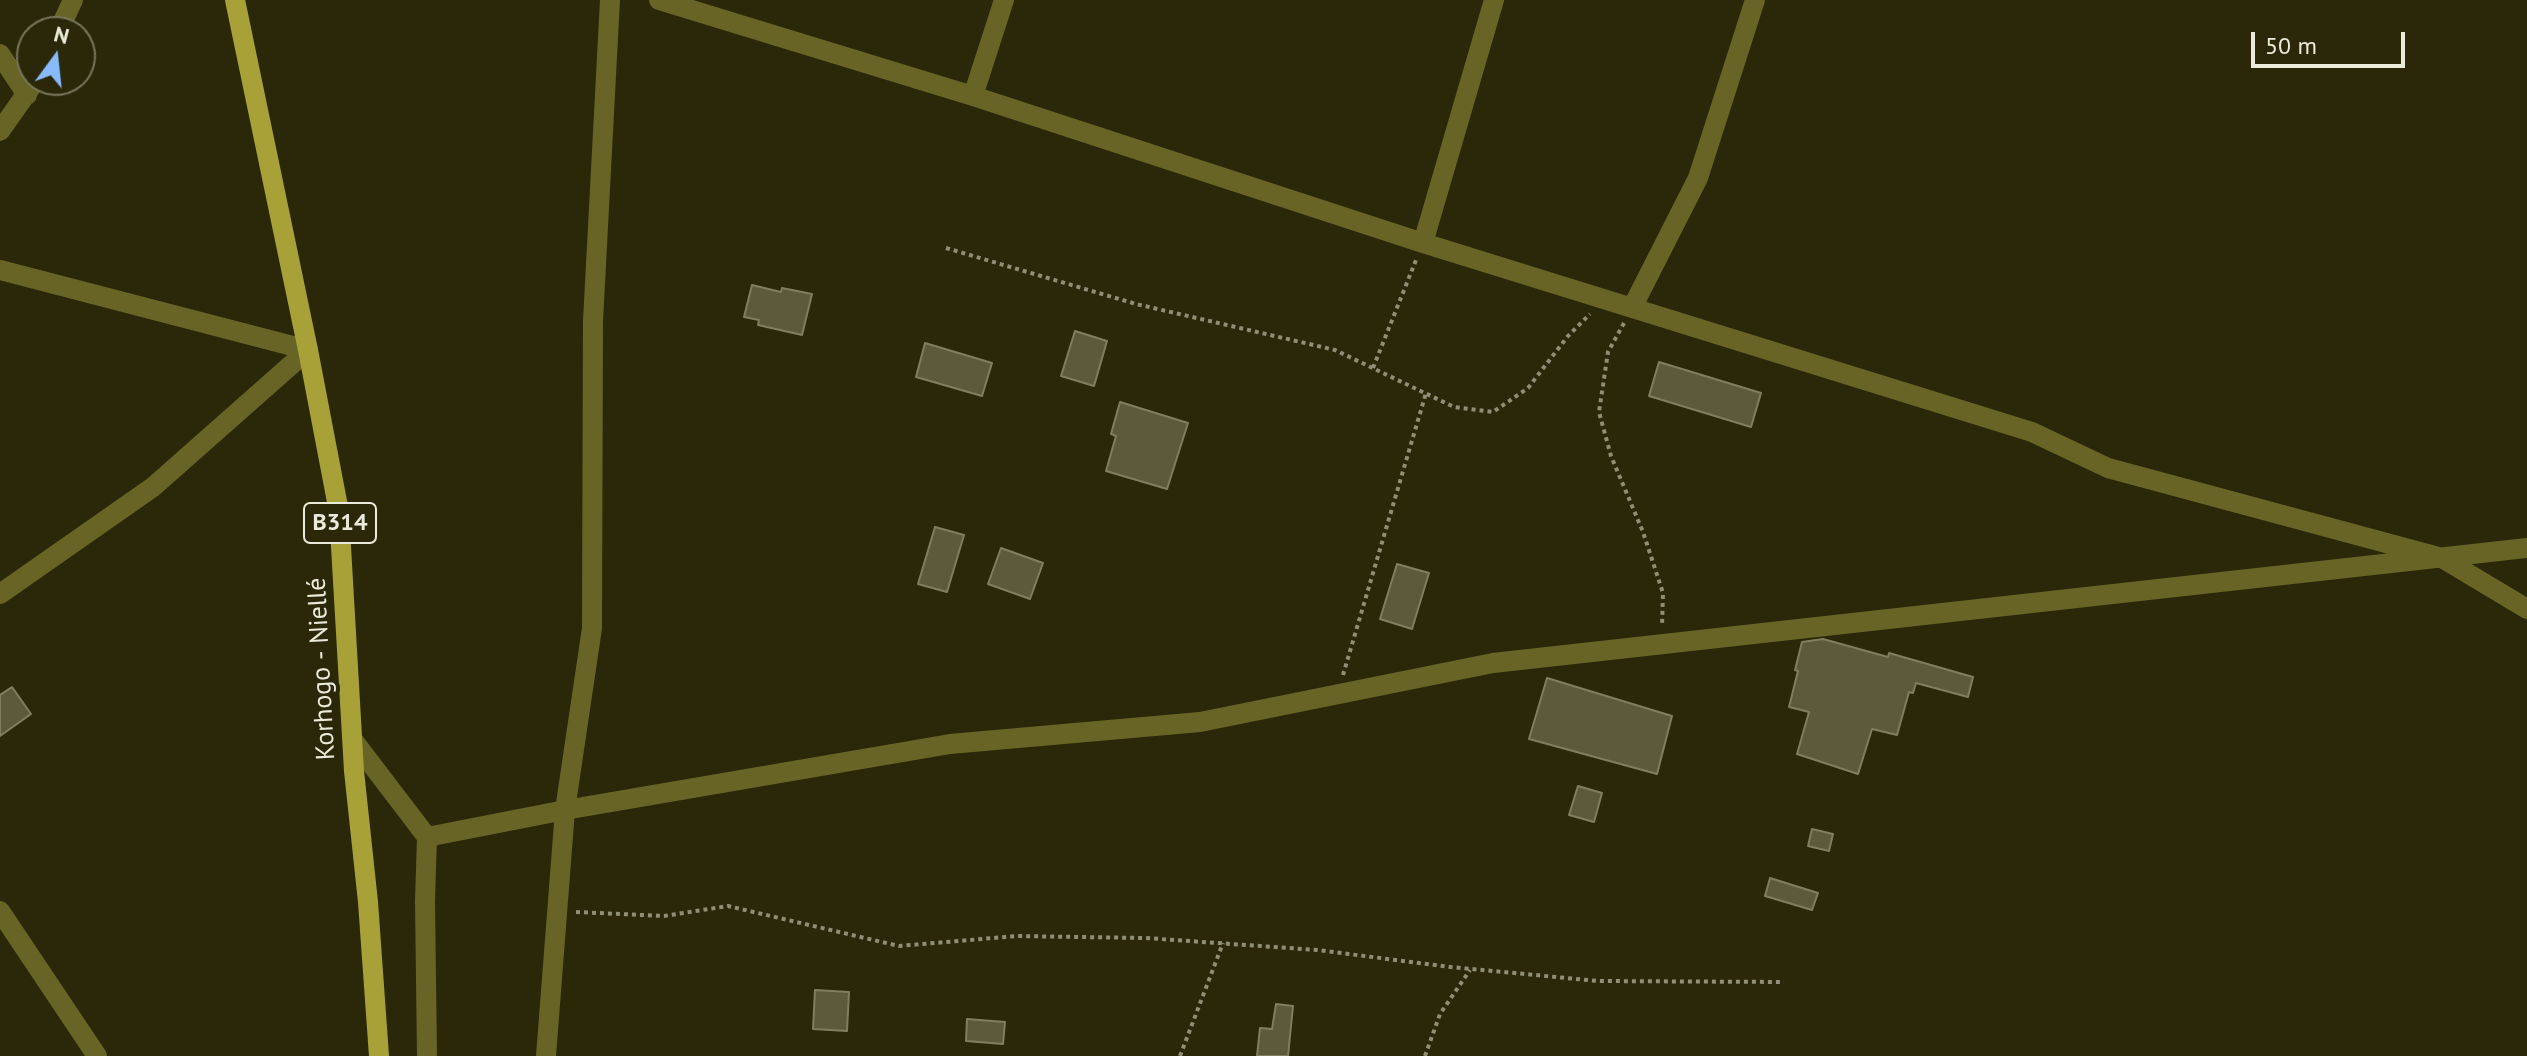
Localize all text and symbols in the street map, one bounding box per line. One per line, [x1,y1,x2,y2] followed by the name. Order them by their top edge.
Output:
[16,16,96,96] north arrow
[2255,16,2409,66] scale bar
[51,19,72,50] text: N
[2265,30,2317,61] text: 50 m
[304,503,376,543] road number: B314
[302,577,342,761] street label: Korhogo - Niellé

